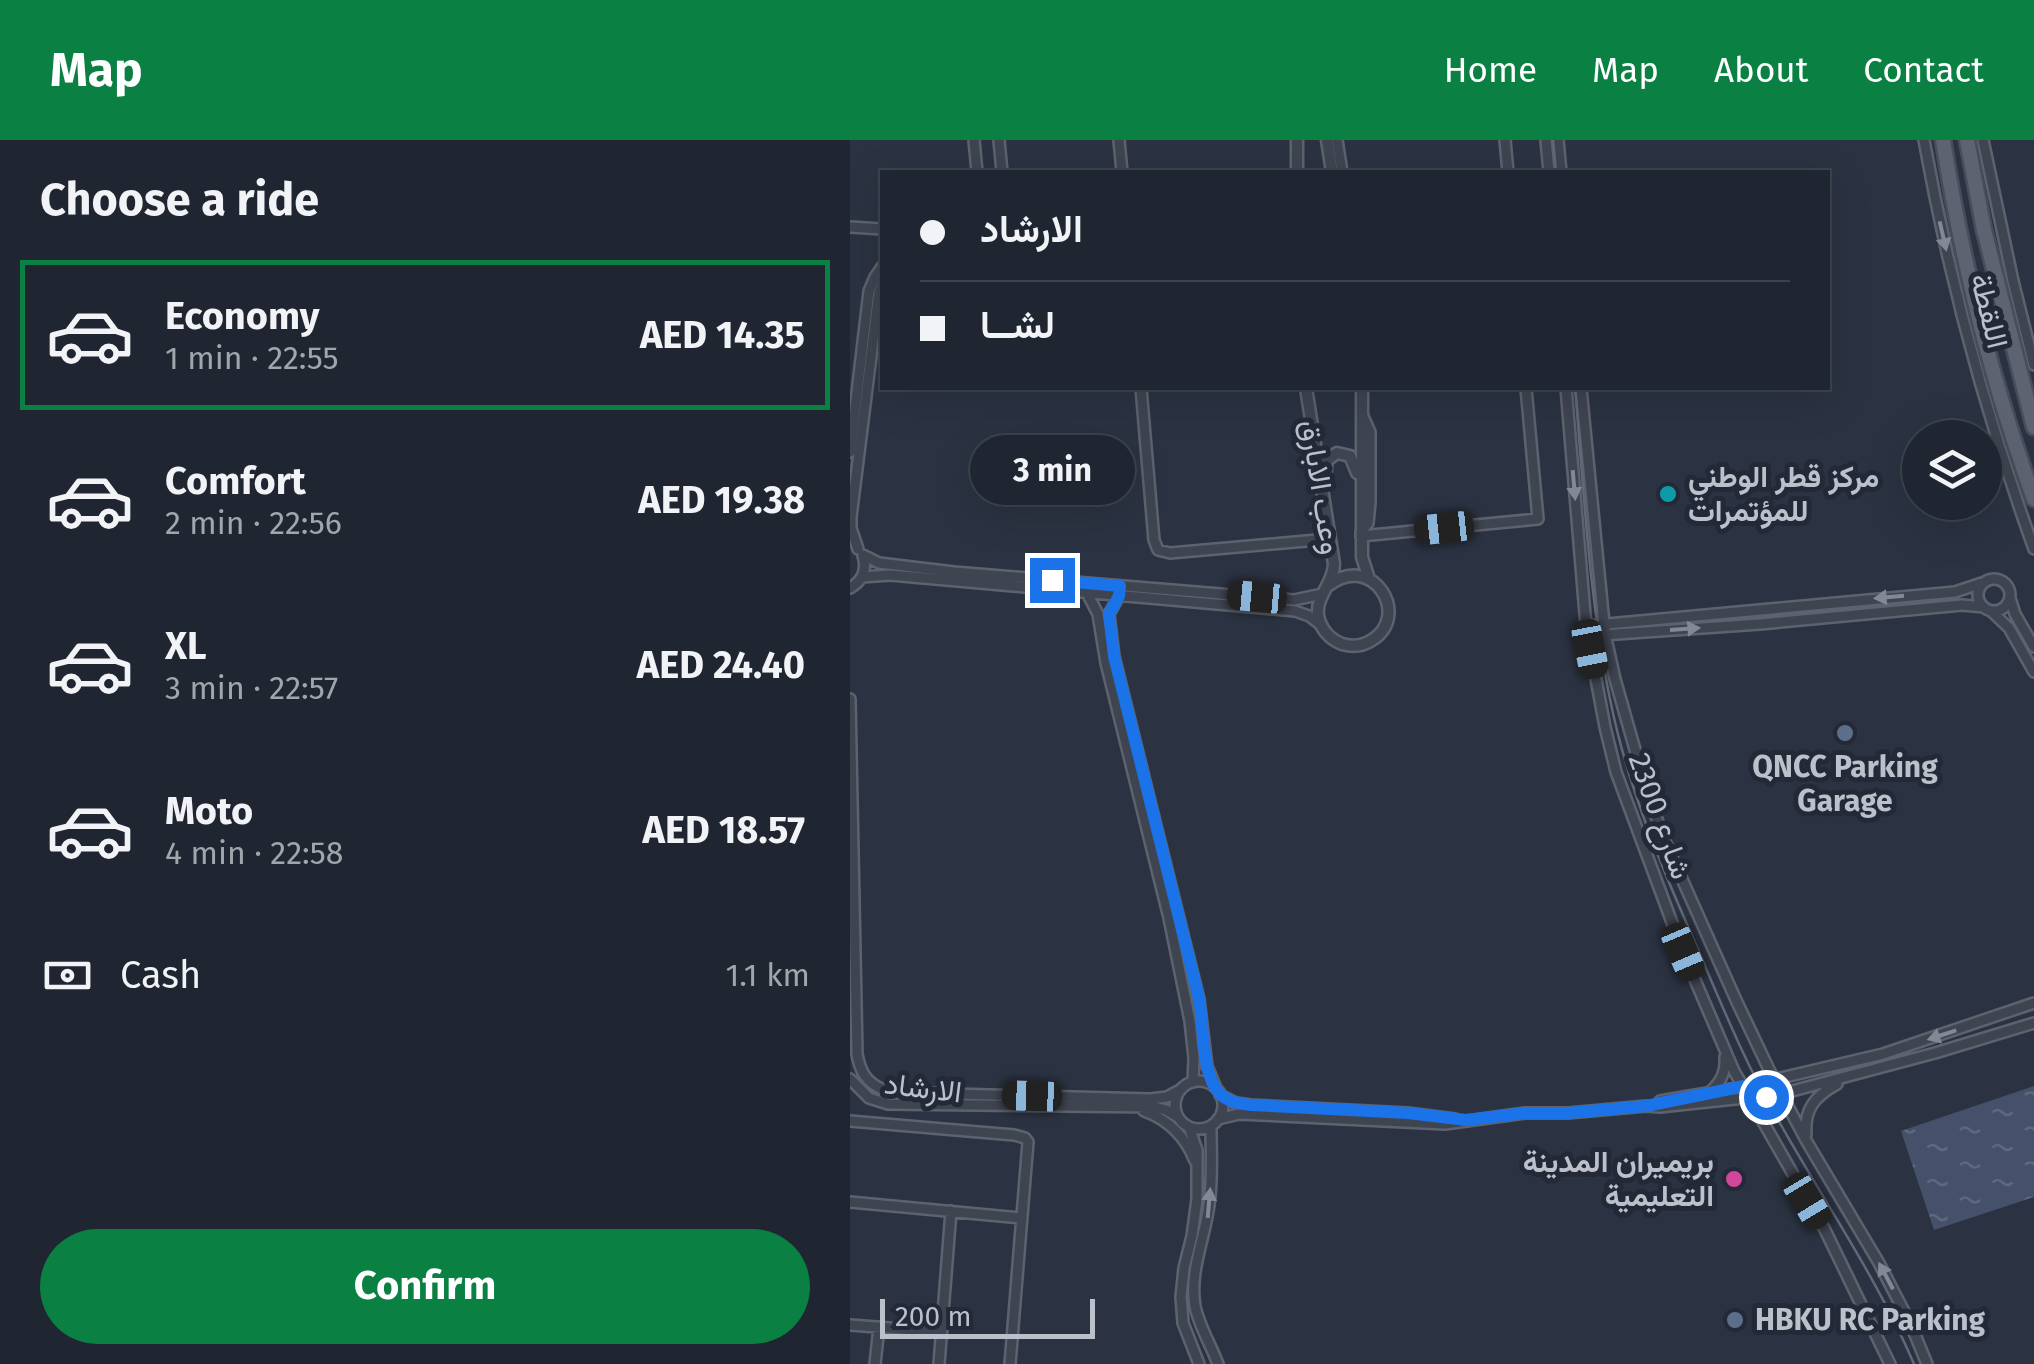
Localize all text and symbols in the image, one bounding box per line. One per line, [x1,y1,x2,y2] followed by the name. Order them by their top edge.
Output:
[50,41,143,99] text: Map
[1444,49,1537,91] text: Home
[1592,49,1659,91] text: Map
[1714,49,1808,91] text: About
[1863,49,1984,91] text: Contact
[40,173,319,227] text: Choose a ride
[980,206,1083,252] text: الارشاد
[1936,221,1951,252] one-way arrow
[1962,270,2016,352] street label: اللقطة
[45,290,135,380] icon: car
[165,293,320,339] text: Economy
[980,302,1055,348] text: لشــا
[640,312,805,358] text: AED 14.35
[165,339,339,377] text: 1 min · 22:55
[1293,417,1349,557] street label: وعب الابارق
[1902,420,2002,520] map controls
[1902,420,2002,520] button: layers
[970,435,1134,505] callout: 3 min
[1013,451,1092,489] text: 3 min
[45,455,135,545] icon: car
[165,458,306,504] text: Comfort
[1688,459,1879,529] place label: مركز قطر الوطني للمؤتمرات
[1567,469,1583,501] one-way arrow
[638,477,805,523] text: AED 19.38
[1657,483,1679,505] marker: مركز قطر الوطني للمؤتمرات
[165,504,342,542] text: 2 min · 22:56
[1413,510,1475,546] car
[1030,558,1075,603] route end
[1226,579,1288,615] car
[1873,590,1905,606] one-way arrow
[1570,617,1610,681] car
[45,620,135,710] icon: car
[1670,621,1702,637] one-way arrow
[165,623,207,669] text: XL
[637,642,805,688] text: AED 24.40
[165,669,338,707] text: 3 min · 22:57
[1834,722,1856,744] marker: QNCC Parking Garage
[1619,748,1699,885] street label: شارع 2300
[1752,749,1938,819] place label: QNCC Parking Garage
[45,785,135,875] icon: car
[165,788,253,834] text: Moto
[643,807,805,853] text: AED 18.57
[165,834,344,872] text: 4 min · 22:58
[1657,919,1709,985] car
[40,948,95,1003] icon: cash
[120,952,201,998] text: Cash
[726,956,810,994] text: 1.1 km
[1926,1028,1957,1043] one-way arrow
[882,1065,964,1111] street label: الارشاد
[1744,1075,1789,1120] route start
[1001,1080,1063,1112] car
[1523,1144,1714,1214] place label: بريميران المدينة التعليمية
[1723,1168,1745,1190] marker: بريميران المدينة التعليمية
[1779,1168,1835,1234] car
[1201,1186,1217,1218] one-way arrow
[40,1229,810,1344] button: Confirm
[1878,1261,1895,1290] one-way arrow
[880,1294,1095,1338] scale bar
[895,1300,972,1333] text: 200 m
[1755,1302,1986,1338] place label: HBKU RC Parking
[1724,1309,1746,1331] marker: HBKU RC Parking

